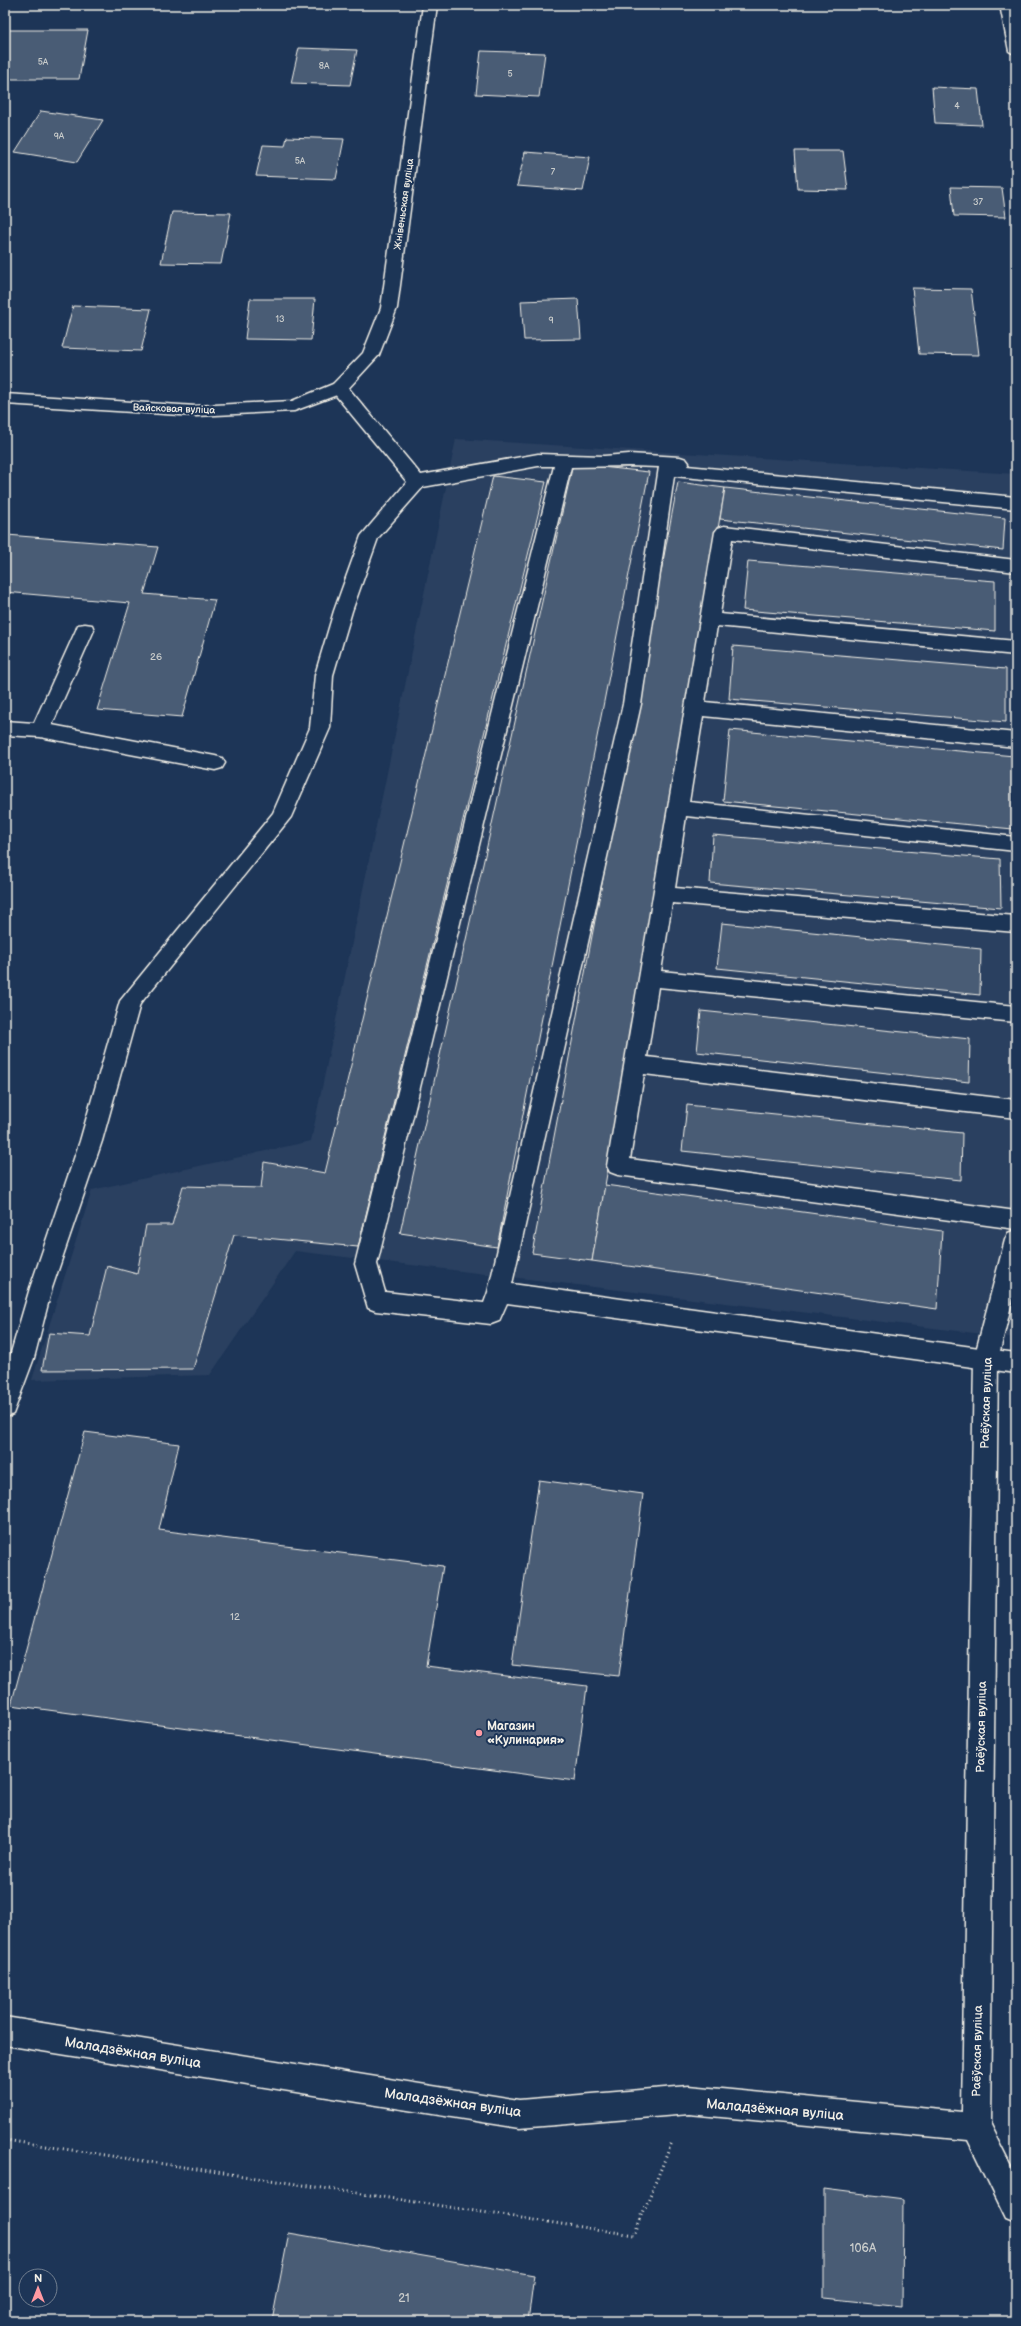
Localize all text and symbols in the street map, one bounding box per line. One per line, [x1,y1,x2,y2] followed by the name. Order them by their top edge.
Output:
[38,57,49,68] house number: 5А
[319,61,330,72] house number: 8А
[507,69,513,80] house number: 5
[954,101,960,112] house number: 4
[54,131,65,142] house number: 9А
[295,156,306,167] house number: 5А
[392,158,416,251] street label: Жнівеньская вуліца
[551,167,556,178] house number: 7
[973,197,984,208] house number: 37
[275,314,285,325] house number: 13
[548,315,554,326] house number: 9
[133,402,215,416] street label: Вайсковая вуліца
[150,651,162,663] house number: 26
[977,1357,996,1449] street label: Раёўская вуліца
[230,1611,240,1623] house number: 12
[973,1681,990,1773] street label: Раёўская вуліца
[487,1719,565,1748] place label: Магазин «Кулинария»
[474,1728,484,1738] marker: Магазин «Кулинария»
[969,2005,986,2097] street label: Раёўская вуліца
[63,2033,203,2072] street label: Маладзёжная вуліца
[383,2084,523,2121] street label: Маладзёжная вуліца
[705,2095,845,2124] street label: Маладзёжная вуліца
[850,2241,877,2256] house number: 106А
[18,2268,58,2308] north arrow
[34,2272,42,2285] text: N
[398,2291,410,2306] house number: 21

